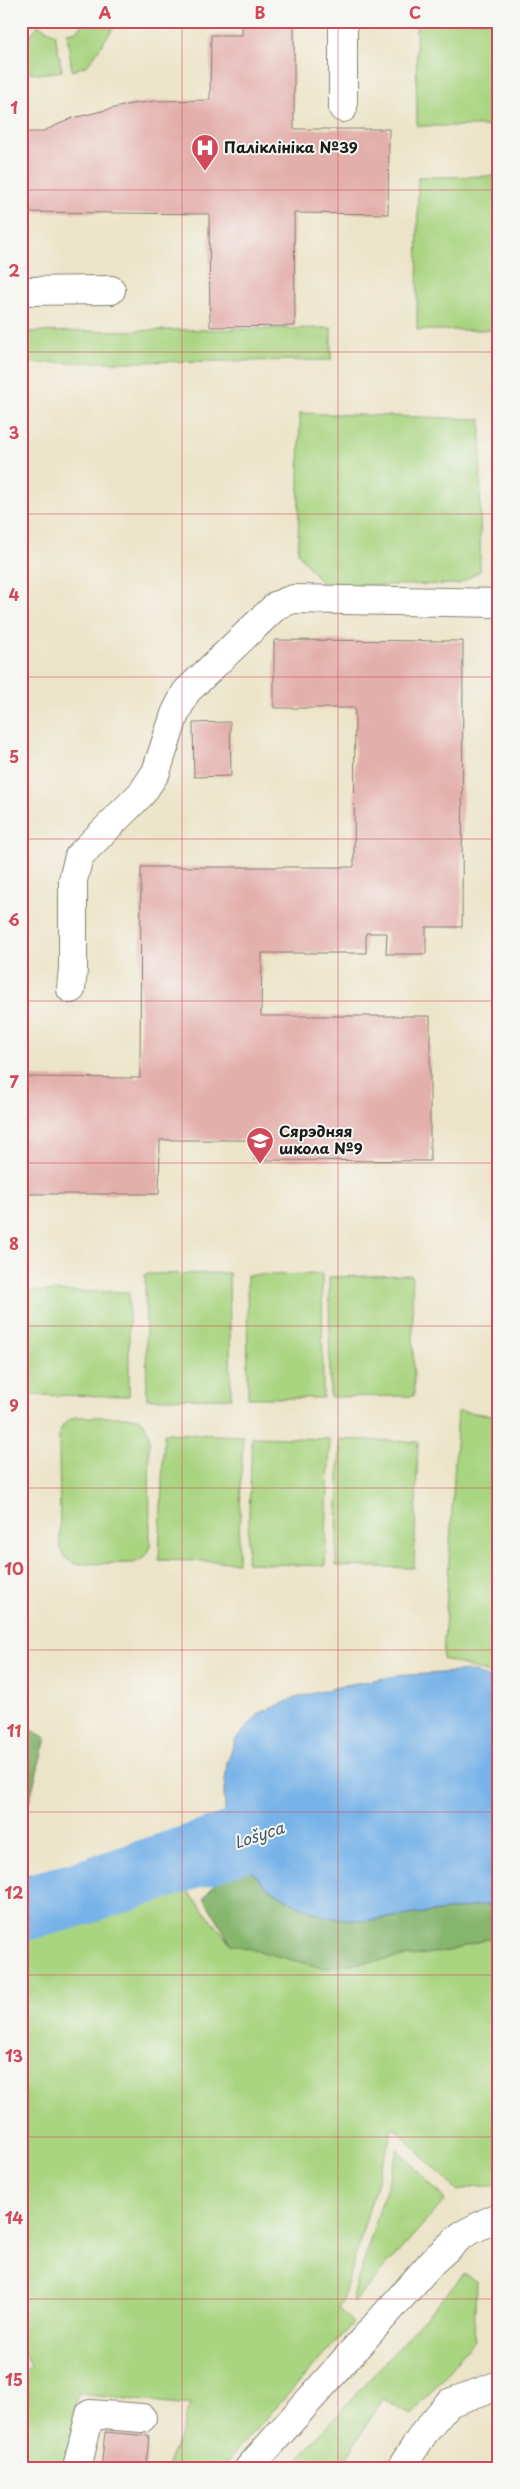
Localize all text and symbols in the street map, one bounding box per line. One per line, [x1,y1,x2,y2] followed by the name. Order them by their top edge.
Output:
[99,0,112,24] text: A
[255,0,266,24] text: B
[409,0,421,24] text: C
[10,95,18,119] text: 1
[190,133,220,172] hospital icon: Паліклініка №39
[224,135,358,158] place label: Паліклініка №39
[8,258,20,282] text: 2
[9,420,19,444] text: 3
[9,582,20,606] text: 4
[9,744,19,768] text: 5
[8,907,20,931] text: 6
[9,1069,19,1093] text: 7
[279,1119,363,1159] place label: Сярэдняя школа №9
[245,1126,275,1165] school or university icon: Сярэдняя школа №9
[9,1231,19,1255] text: 8
[9,1393,19,1417] text: 9
[4,1556,24,1580] text: 10
[7,1718,21,1742] text: 11
[231,1814,288,1853] water label: Lošyca
[5,1880,23,1904] text: 12
[5,2043,23,2067] text: 13
[5,2205,23,2229] text: 14
[5,2367,23,2391] text: 15

